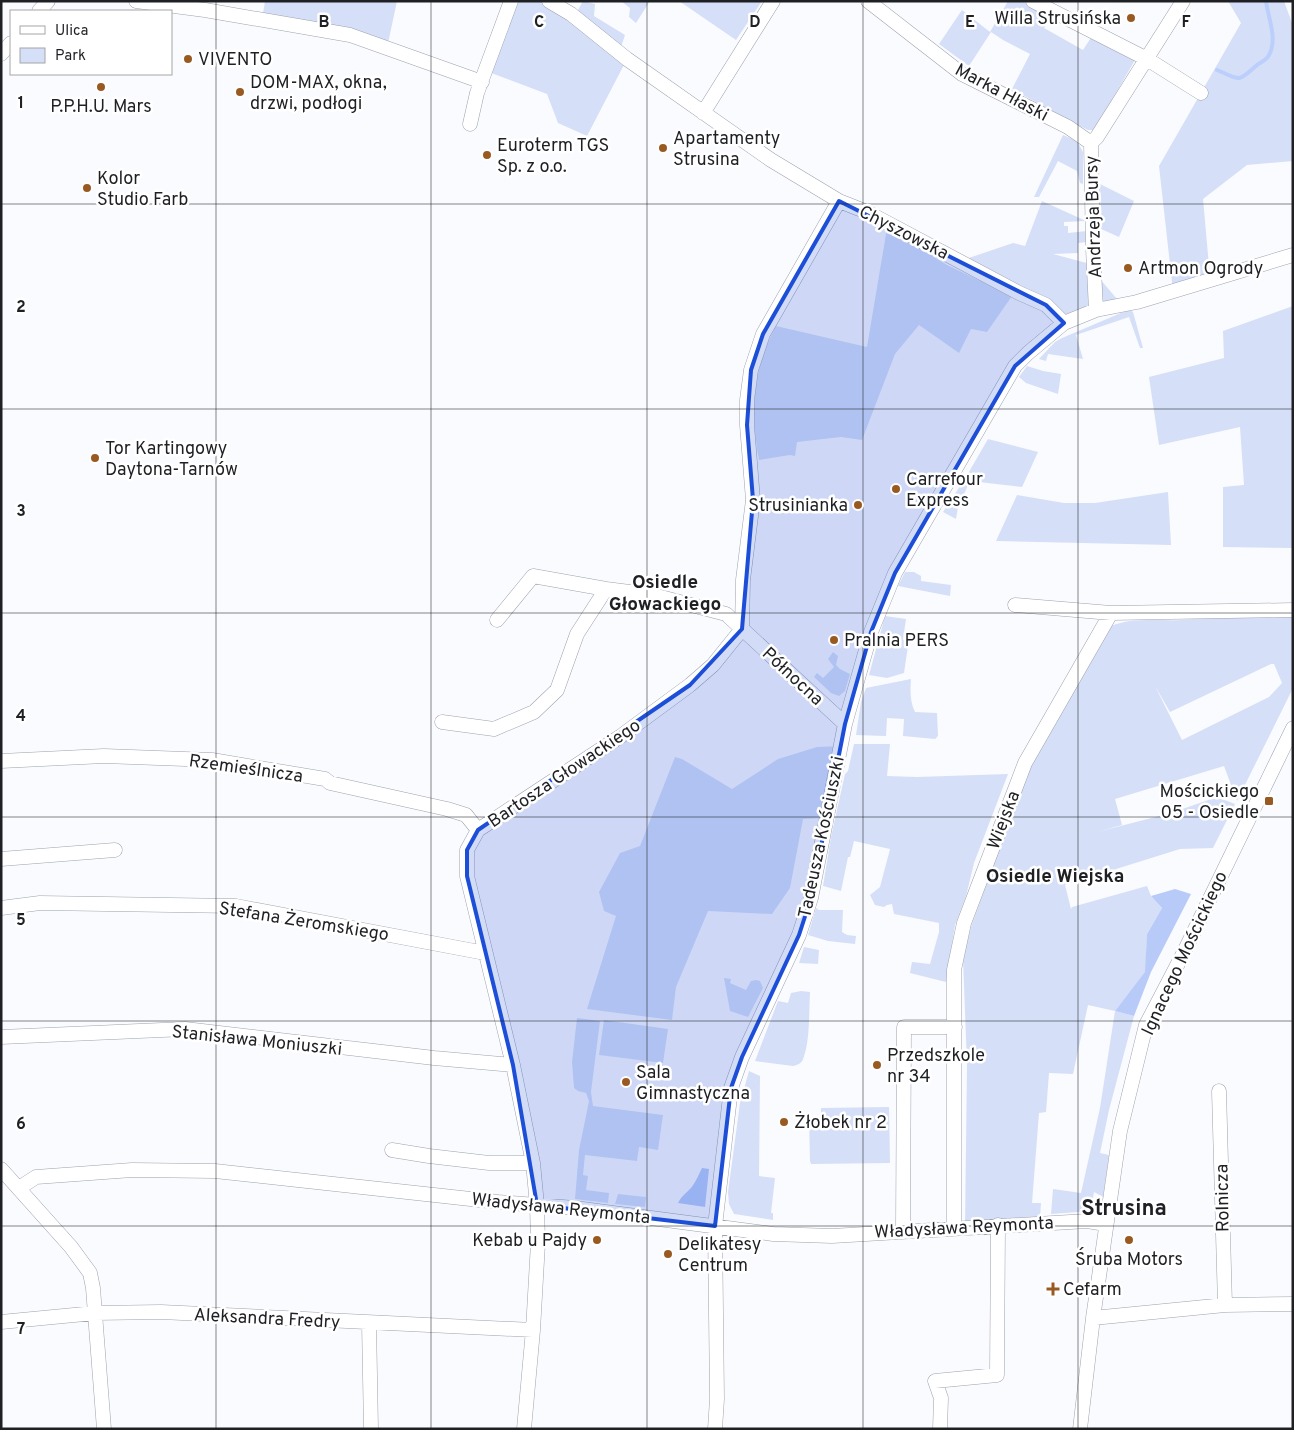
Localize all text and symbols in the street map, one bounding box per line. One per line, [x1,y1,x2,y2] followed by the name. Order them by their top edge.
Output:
[994,8,1121,31] place label: Willa Strusińska
[10,10,172,75] legend
[1125,12,1137,24] marker: Willa Strusińska
[318,13,330,33] text: B
[534,13,544,33] text: C
[749,13,761,33] text: D
[965,13,975,33] text: E
[1181,13,1191,33] text: F
[55,22,88,41] text: Ulica
[55,47,86,66] text: Park
[198,49,272,72] place label: VIVENTO
[182,53,194,65] marker: VIVENTO
[951,59,1052,128] street label: Marka Hłaski
[250,72,387,116] place label: DOM-MAX, okna, drzwi, podłogi
[95,81,107,93] marker: P.P.H.U. Mars
[234,86,246,98] marker: DOM-MAX, okna, drzwi, podłogi
[18,94,24,114] text: 1
[50,96,152,119] place label: P.P.H.U. Mars
[673,128,780,172] place label: Apartamenty Strusina
[497,135,609,179] place label: Euroterm TGS Sp. z o.o.
[657,142,669,154] marker: Apartamenty Strusina
[481,149,493,161] marker: Euroterm TGS Sp. z o.o.
[1081,155,1108,279] street label: Andrzeja Bursy
[97,168,188,212] place label: Kolor Studio Farb
[81,182,93,194] marker: Kolor Studio Farb
[855,201,952,266] street label: Chyszowska
[1138,258,1263,281] place label: Artmon Ogrody
[1122,262,1134,274] marker: Artmon Ogrody
[16,298,26,318] text: 2
[105,438,238,482] place label: Tor Kartingowy Daytona-Tarnów
[89,452,101,464] marker: Tor Kartingowy Daytona-Tarnów
[906,469,983,513] place label: Carrefour Express
[890,483,902,495] marker: Carrefour Express
[748,495,848,518] place label: Strusinianka
[852,499,864,511] marker: Strusinianka
[16,502,26,522] text: 3
[609,571,721,617] district label: Osiedle Głowackiego
[844,630,949,653] place label: Pralnia PERS
[828,634,840,646] marker: Pralnia PERS
[756,643,827,711] street label: Północna
[16,707,26,727] text: 4
[484,715,646,834] street label: Bartosza Głowackiego
[187,750,304,789] street label: Rzemieślnicza
[794,754,851,920] street label: Tadeusza Kościuszki
[1159,781,1259,825] place label: Mościckiego 05 - Osiedle
[983,788,1026,853] street label: Wiejska
[1263,795,1275,807] marker: Mościckiego 05 - Osiedle
[986,865,1124,889] district label: Osiedle Wiejska
[1137,868,1233,1039] street label: Ignacego Mościckiego
[217,896,391,947] street label: Stefana Żeromskiego
[16,911,26,931] text: 5
[170,1021,343,1062] street label: Stanisława Moniuszki
[887,1045,985,1089] place label: Przedszkole nr 34
[871,1059,883,1071] marker: Przedszkole nr 34
[636,1062,750,1106] place label: Sala Gimnastyczna
[620,1076,632,1088] marker: Sala Gimnastyczna
[794,1110,887,1135] place label: Żłobek nr 2
[16,1115,26,1135] text: 6
[778,1116,790,1128] marker: Żłobek nr 2
[1211,1164,1236,1232] street label: Rolnicza
[470,1189,651,1230] street label: Władysława Reymonta
[1081,1196,1167,1223] district label: Strusina
[874,1212,1054,1245] street label: Władysława Reymonta
[472,1230,587,1253] place label: Kebab u Pajdy
[591,1234,603,1246] marker: Kebab u Pajdy
[678,1234,761,1278] place label: Delikatesy Centrum
[1123,1234,1135,1246] marker: Śruba Motors
[1075,1247,1183,1272] place label: Śruba Motors
[662,1248,674,1260] marker: Delikatesy Centrum
[1063,1279,1122,1302] place label: Cefarm
[1047,1283,1059,1295] marker: Cefarm
[193,1304,341,1335] street label: Aleksandra Fredry
[17,1320,25,1340] text: 7

